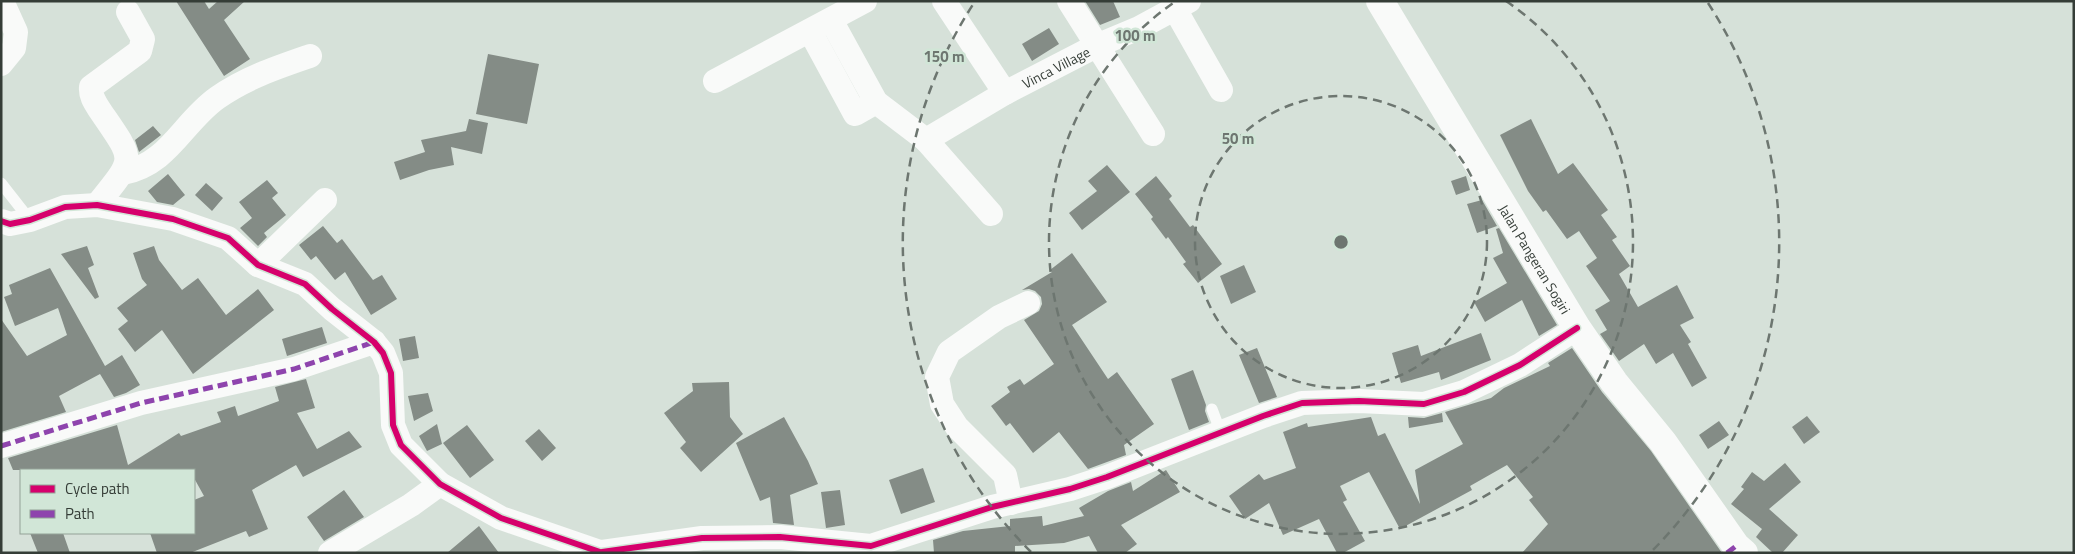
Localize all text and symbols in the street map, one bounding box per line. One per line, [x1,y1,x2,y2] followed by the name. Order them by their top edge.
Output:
[1114,24,1156,47] text: 100 m
[1018,41,1093,93] street label: Vinca Village
[923,45,965,68] text: 150 m
[1222,127,1254,150] text: 50 m
[1494,200,1577,318] street label: Jalan Pangeran Sogiri
[1332,233,1350,251] centre of rings
[20,469,195,534] legend
[65,477,130,500] text: Cycle path
[65,502,95,525] text: Path

